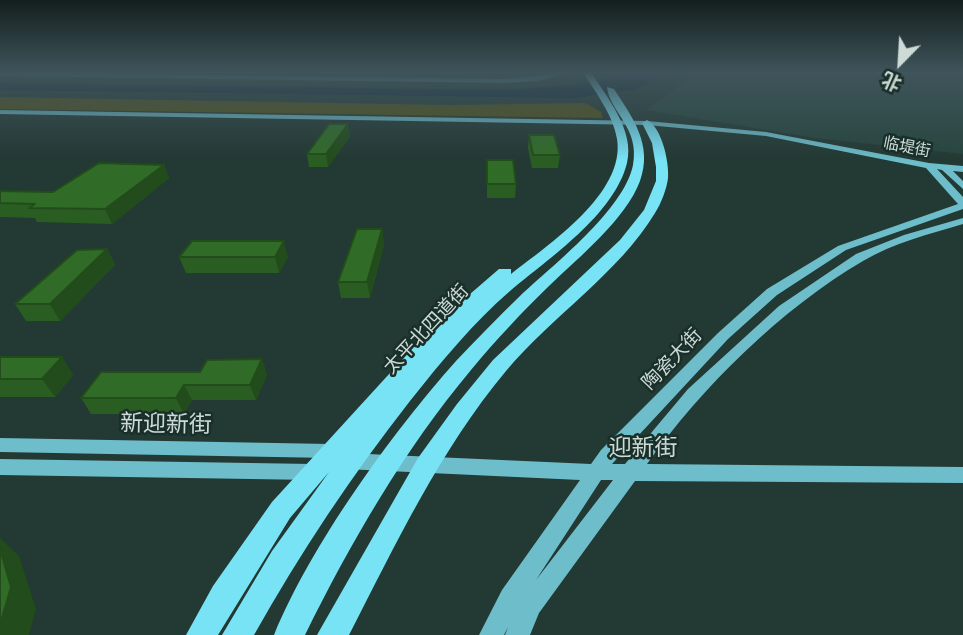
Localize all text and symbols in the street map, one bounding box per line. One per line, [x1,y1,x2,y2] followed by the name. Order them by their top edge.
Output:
[865,28,935,98] north arrow
[878,68,905,97] text: 北
[882,133,932,161] street label: 临堤街
[379,280,473,378] street label: 太平北四道街
[637,324,707,394] street label: 陶瓷大街
[120,409,212,439] street label: 新迎新街
[609,434,677,462] street label: 迎新街

